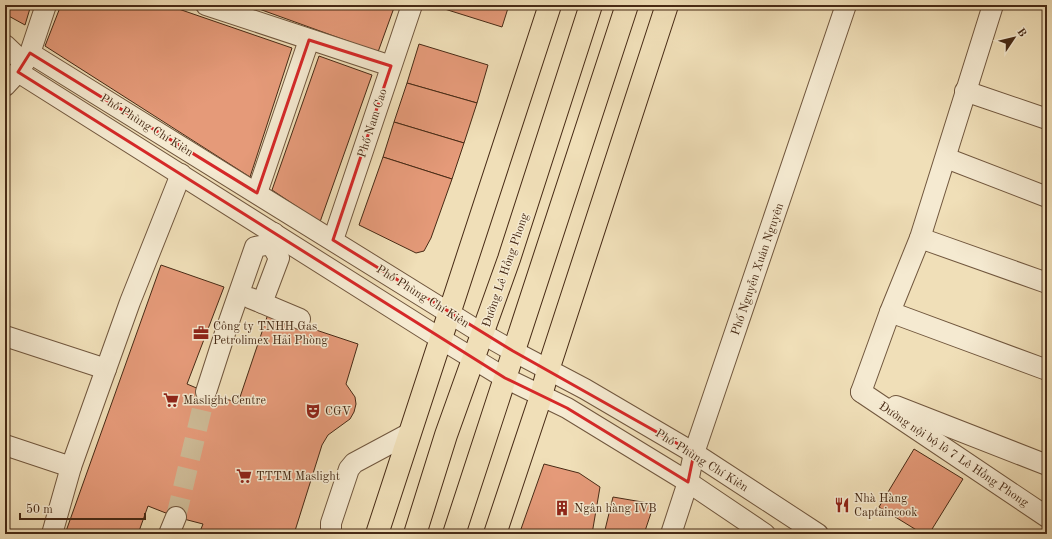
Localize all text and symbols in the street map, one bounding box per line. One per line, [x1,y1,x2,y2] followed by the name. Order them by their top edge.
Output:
[994,18,1034,58] north arrow
[1014,27,1028,40] text: B
[355,87,390,159] street label: Phố Nam Cao
[98,92,196,160] street label: Phố Phùng Chí Kiên
[729,201,786,337] street label: Phố Nguyễn Xuân Nguyên
[479,210,531,329] street label: Đường Lê Hồng Phong
[374,263,472,331] street label: Phố Phùng Chí Kiên
[213,321,328,347] place label: Công ty TNHH Gas Petrolimex Hải Phòng
[192,324,210,342] office icon: Công ty TNHH Gas Petrolimex Hải Phòng
[162,391,180,409] supermarket icon: Maslight Centre
[183,395,266,407] place label: Maslight Centre
[877,399,1032,510] street label: Đường nội bộ lô 7 Lê Hồng Phong
[304,402,322,420] theatre icon: CGV
[325,406,351,418] place label: CGV
[653,427,751,495] street label: Phố Phùng Chí Kiên
[235,467,253,485] supermarket icon: TTTM Maslight
[256,471,340,483] place label: TTTM Maslight
[854,493,917,519] place label: Nhà Hàng Captaincook
[20,495,145,521] scale bar
[833,496,851,514] restaurant icon: Nhà Hàng Captaincook
[553,499,571,517] building icon: Ngân hàng IVB
[26,503,53,516] text: 50 m
[574,503,657,515] place label: Ngân hàng IVB

